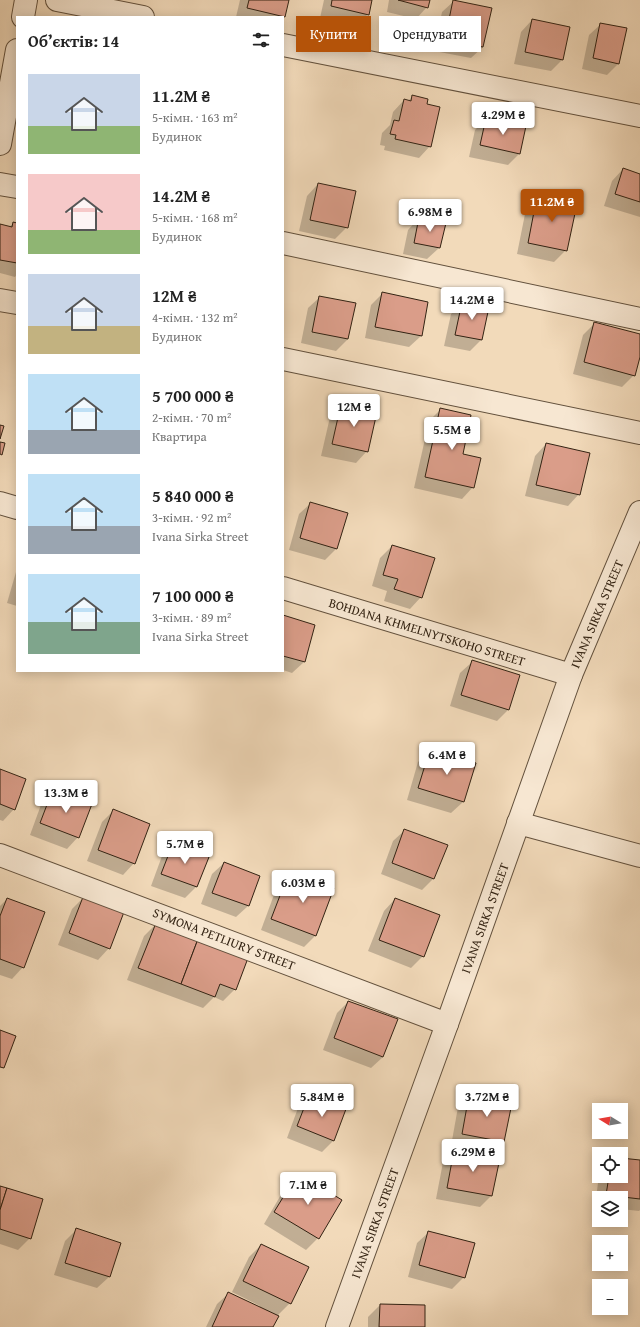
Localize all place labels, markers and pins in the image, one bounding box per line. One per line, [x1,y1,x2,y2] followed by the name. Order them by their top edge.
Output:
[466,102,540,136] pin: 4.29M ₴
[515,189,589,223] pin: 11.2M ₴
[393,199,467,233] pin: 6.98M ₴
[435,287,509,321] pin: 14.2M ₴
[326,394,382,428] pin: 12M ₴
[419,417,485,451] pin: 5.5M ₴
[414,742,480,776] pin: 6.4M ₴
[29,780,103,814] pin: 13.3M ₴
[152,831,218,865] pin: 5.7M ₴
[266,870,340,904] pin: 6.03M ₴
[285,1084,359,1118] pin: 5.84M ₴
[450,1084,524,1118] pin: 3.72M ₴
[436,1139,510,1173] pin: 6.29M ₴
[275,1172,341,1206] pin: 7.1M ₴

